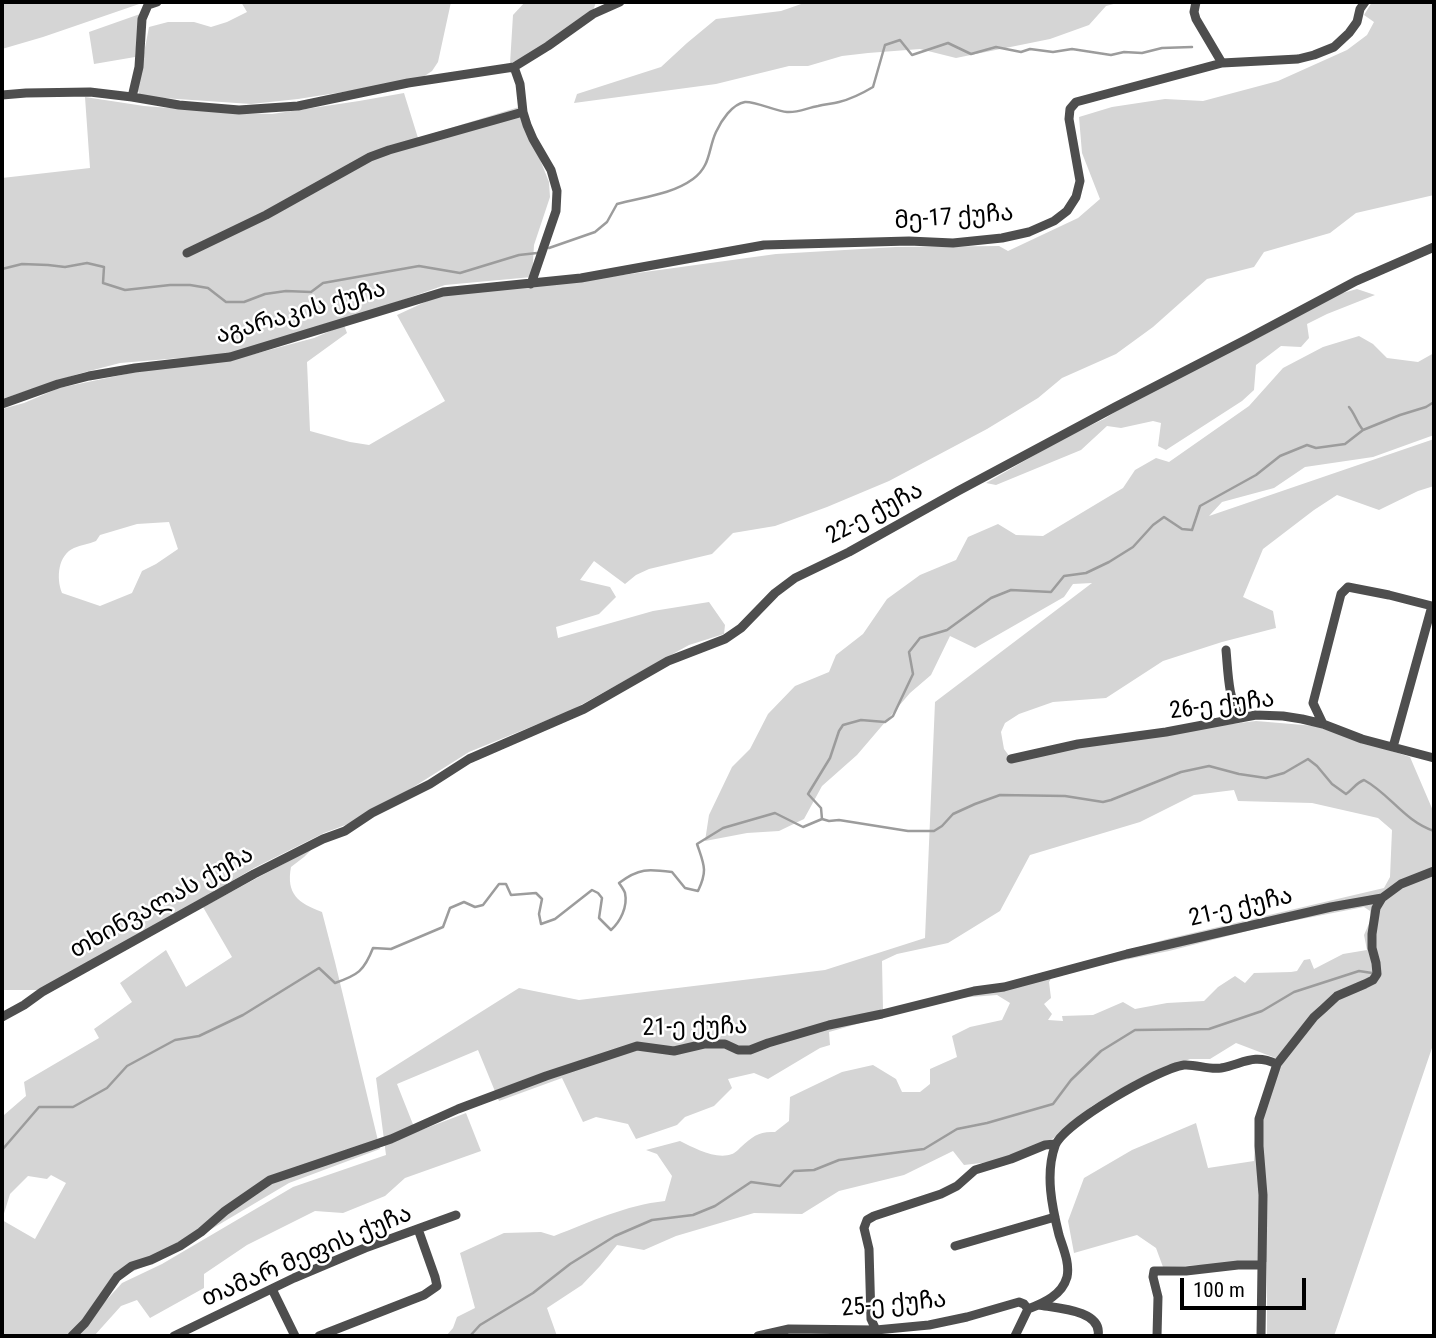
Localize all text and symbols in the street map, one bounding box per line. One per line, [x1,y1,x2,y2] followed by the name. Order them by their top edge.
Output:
[893,199,1015,237] street label: მე-17 ქუჩა
[213,275,389,351] street label: აგარაკის ქუჩა
[822,477,928,551] street label: 22-ე ქუჩა
[1168,685,1276,727] street label: 26-ე ქუჩა
[65,841,259,965] street label: თხინვალას ქუჩა
[1186,882,1296,934] street label: 21-ე ქუჩა
[642,1013,748,1043] street label: 21-ე ქუჩა
[198,1200,416,1314] street label: თამარ მეფის ქუჩა
[1184,1264,1310,1308] scale bar
[1193,1278,1245,1302] text: 100 m
[840,1286,948,1324] street label: 25-ე ქუჩა

